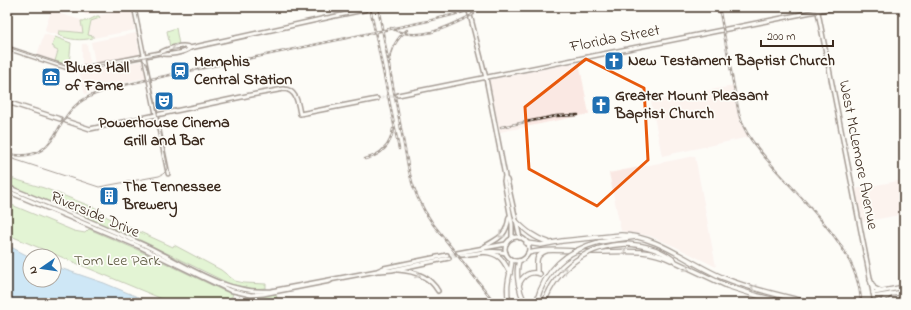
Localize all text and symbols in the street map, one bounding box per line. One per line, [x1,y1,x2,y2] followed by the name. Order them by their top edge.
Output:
[567,18,663,60] street label: Florida Street
[761,22,833,48] scale bar
[767,28,796,46] text: 200 m
[172,43,178,52] one-way arrow
[628,49,835,73] place label: New Testament Baptist Church
[194,50,292,92] place label: Memphis Central Station
[603,50,625,72] church icon: New Testament Baptist Church
[64,56,130,98] place label: Blues Hall of Fame
[169,60,191,82] station icon: Memphis Central Station
[40,66,62,88] museum icon: Blues Hall of Fame
[832,78,884,233] street label: West McLemore Avenue
[614,84,769,126] place label: Greater Mount Pleasant Baptist Church
[153,90,175,112] theatre icon: Powerhouse Cinema Grill and Bar
[590,94,612,116] church icon: Greater Mount Pleasant Baptist Church
[98,111,230,153] place label: Powerhouse Cinema Grill and Bar
[122,175,222,218] place label: The Tennessee Brewery
[47,185,144,245] street label: Riverside Drive
[98,185,120,207] building icon: The Tennessee Brewery
[498,230,506,237] one-way arrow
[620,247,626,256] one-way arrow
[22,248,62,288] north arrow
[74,249,161,273] park label: Tom Lee Park
[683,263,690,271] one-way arrow
[25,265,42,275] text: N
[559,267,567,275] one-way arrow
[414,271,421,279] one-way arrow
[751,284,758,293] one-way arrow

